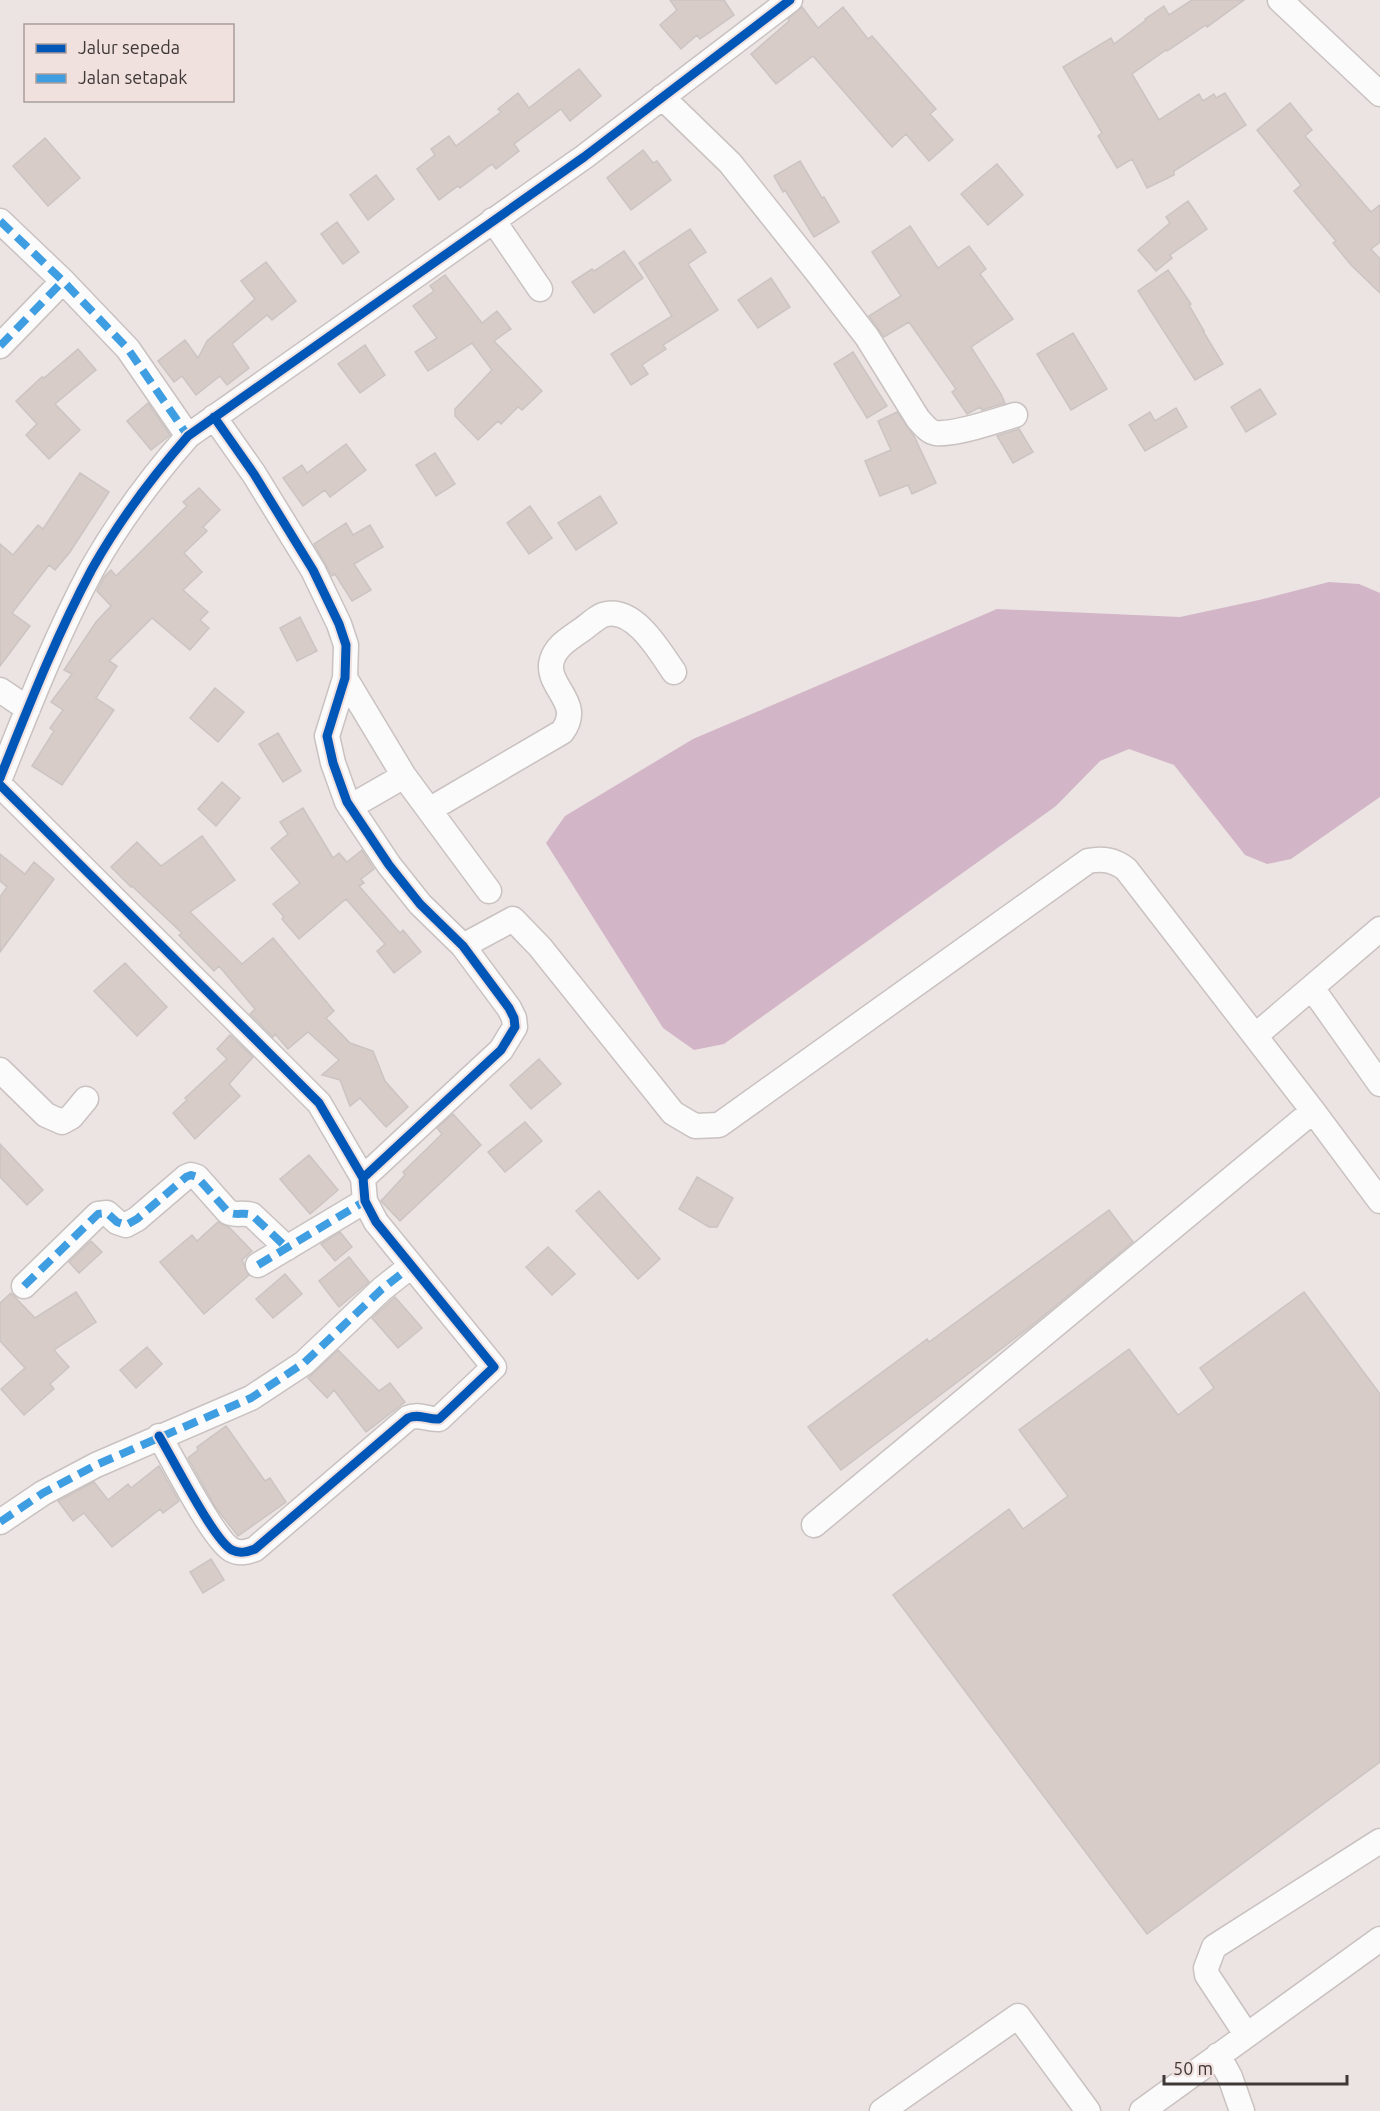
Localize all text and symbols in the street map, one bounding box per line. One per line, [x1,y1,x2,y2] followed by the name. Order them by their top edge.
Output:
[24,24,234,102] legend
[78,37,180,57] text: Jalur sepeda
[78,67,187,87] text: Jalan setapak
[1164,2048,1347,2086] scale bar
[1173,2058,1213,2078] text: 50 m

